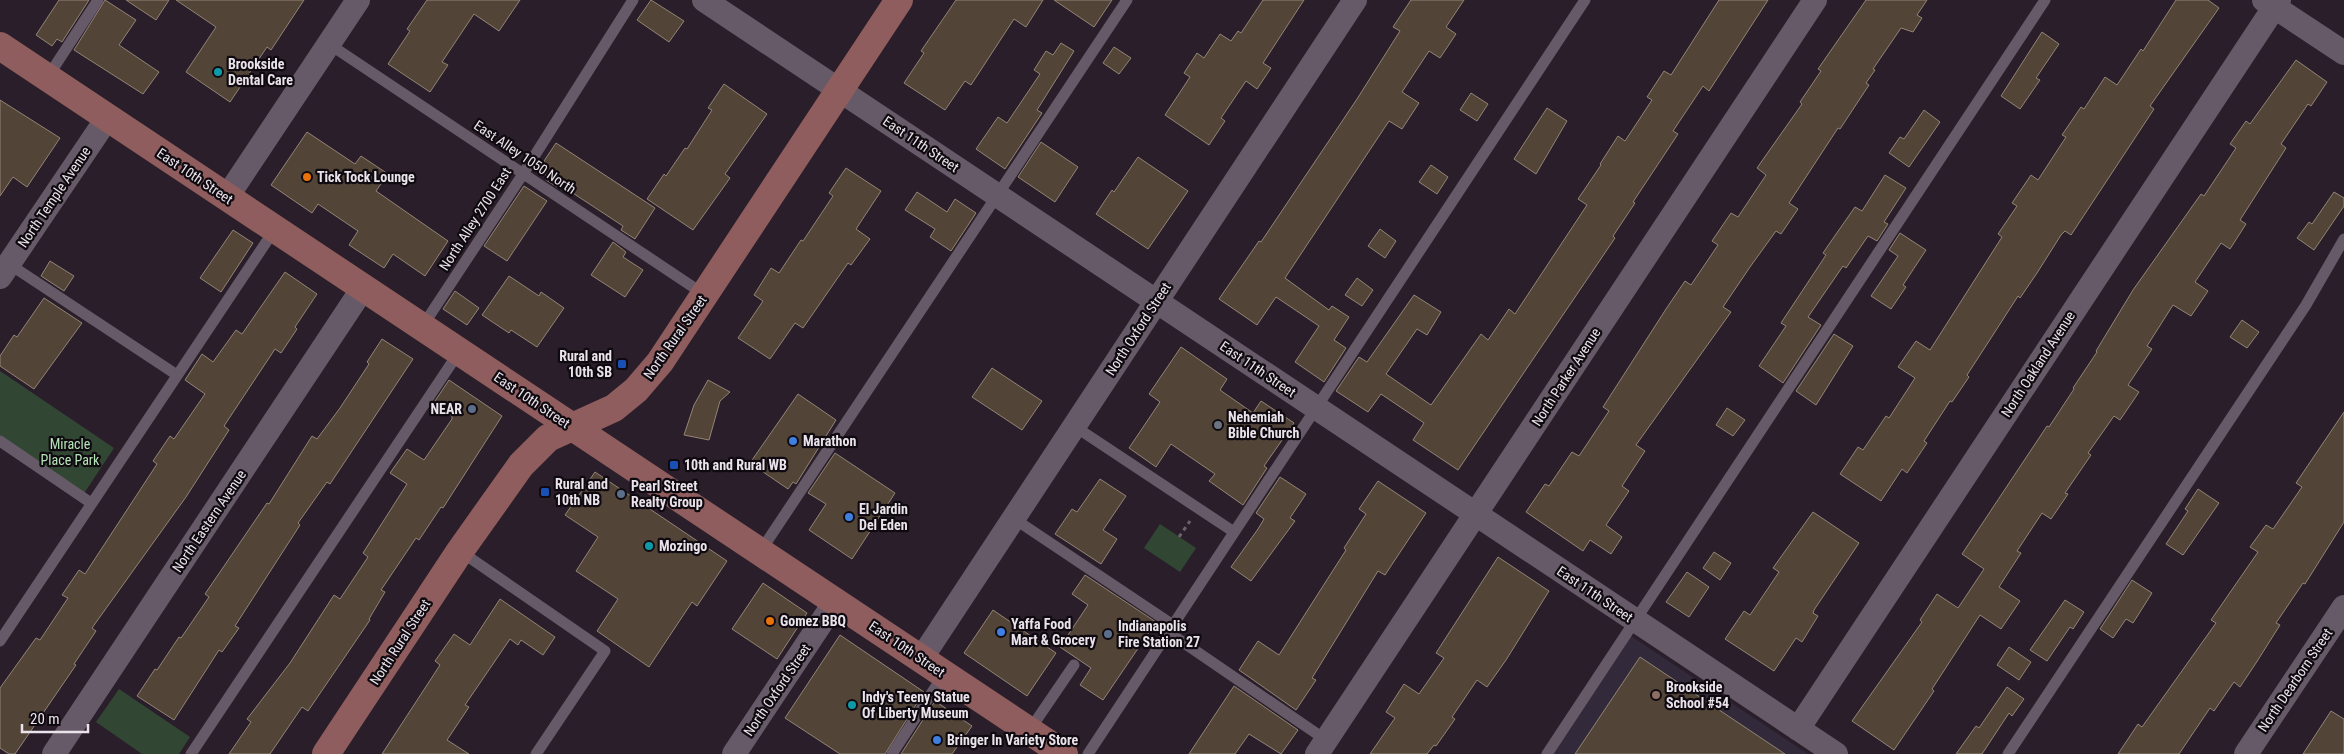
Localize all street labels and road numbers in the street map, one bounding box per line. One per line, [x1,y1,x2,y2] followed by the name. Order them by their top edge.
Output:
[880,113,962,175] street label: East 11th Street
[471,117,579,197] street label: East Alley 1050 North
[14,143,94,250] street label: North Temple Avenue
[154,145,236,207] street label: East 10th Street
[436,165,514,273] street label: North Alley 2700 East
[1102,280,1174,378] street label: North Oxford Street
[640,292,710,382] street label: North Rural Street
[1998,308,2078,420] street label: North Oakland Avenue
[1528,325,1604,429] street label: North Parker Avenue
[1217,338,1299,400] street label: East 11th Street
[491,369,573,431] street label: East 10th Street
[169,467,249,575] street label: North Eastern Avenue
[1554,563,1636,625] street label: East 11th Street
[366,596,434,688] street label: North Rural Street
[866,618,948,680] street label: East 10th Street
[2255,625,2335,735] street label: North Dearborn Street
[740,641,814,739] street label: North Oxford Street

